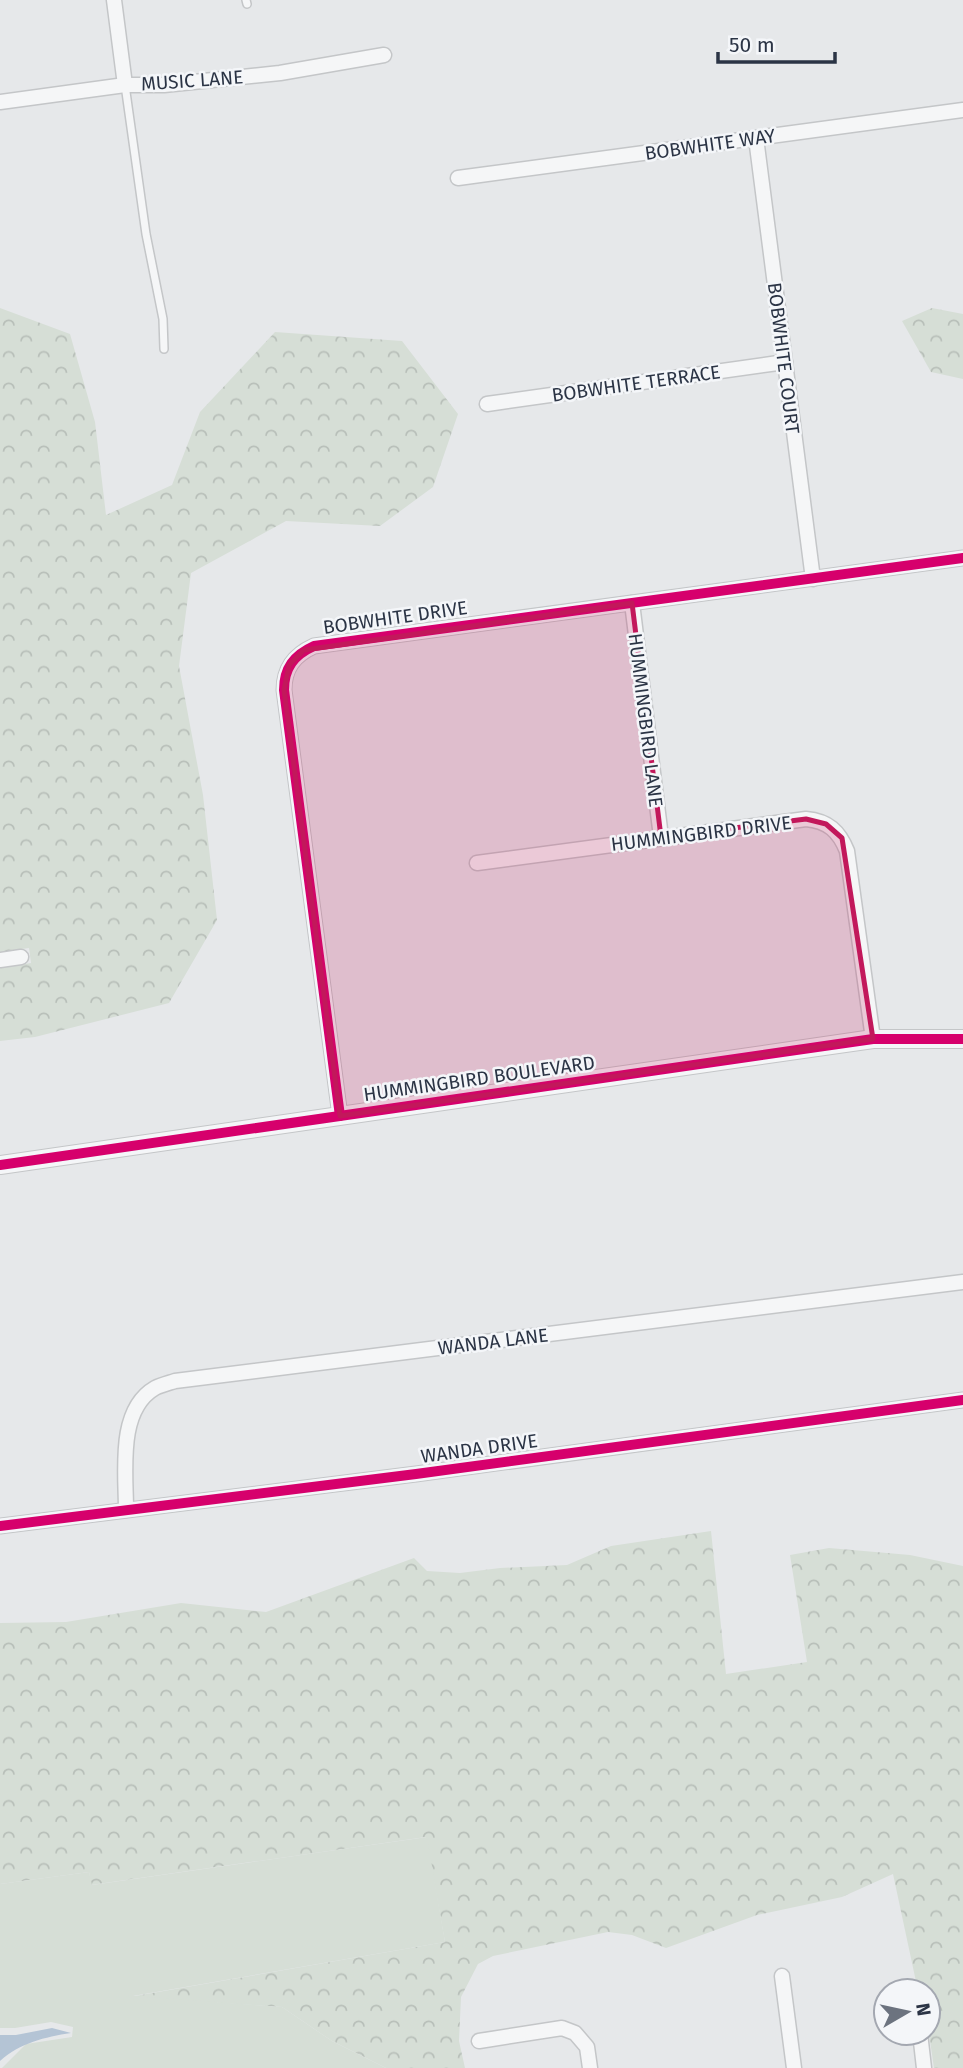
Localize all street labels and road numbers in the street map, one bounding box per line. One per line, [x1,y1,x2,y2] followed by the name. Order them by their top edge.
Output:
[140,65,244,96] street label: MUSIC LANE
[643,124,777,165] street label: BOBWHITE WAY
[763,281,804,435] street label: BOBWHITE COURT
[550,360,722,407] street label: BOBWHITE TERRACE
[321,596,469,639] street label: BOBWHITE DRIVE
[623,632,668,808] street label: HUMMINGBIRD LANE
[610,811,793,856] street label: HUMMINGBIRD DRIVE
[362,1051,596,1106] street label: HUMMINGBIRD BOULEVARD
[437,1323,550,1360] street label: WANDA LANE
[419,1429,539,1468] street label: WANDA DRIVE

